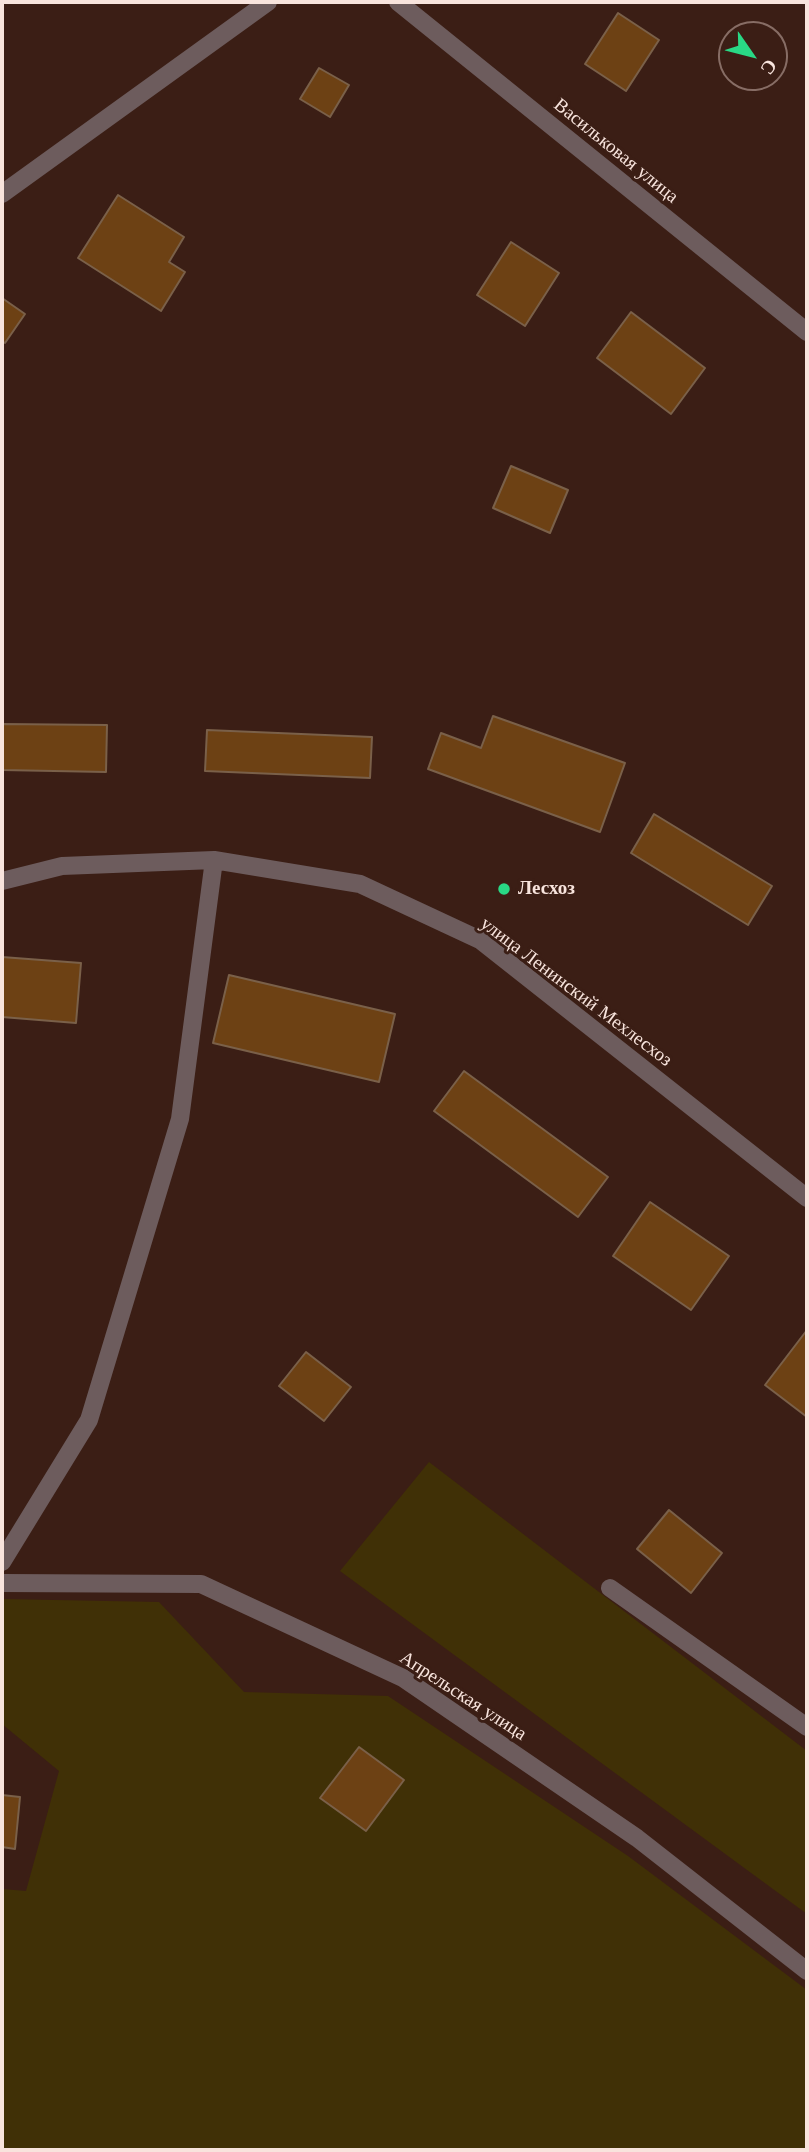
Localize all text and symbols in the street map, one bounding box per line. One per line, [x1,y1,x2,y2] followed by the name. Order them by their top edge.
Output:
[718,21,788,91] north arrow
[756,55,782,79] text: С
[549,94,683,208] street label: Васильковая улица
[518,878,575,900] place label: Лесхоз
[496,881,512,897] marker: Лесхоз
[476,912,676,1072] street label: улица Ленинский Мехлесхоз
[395,1646,531,1746] street label: Апрельская улица

